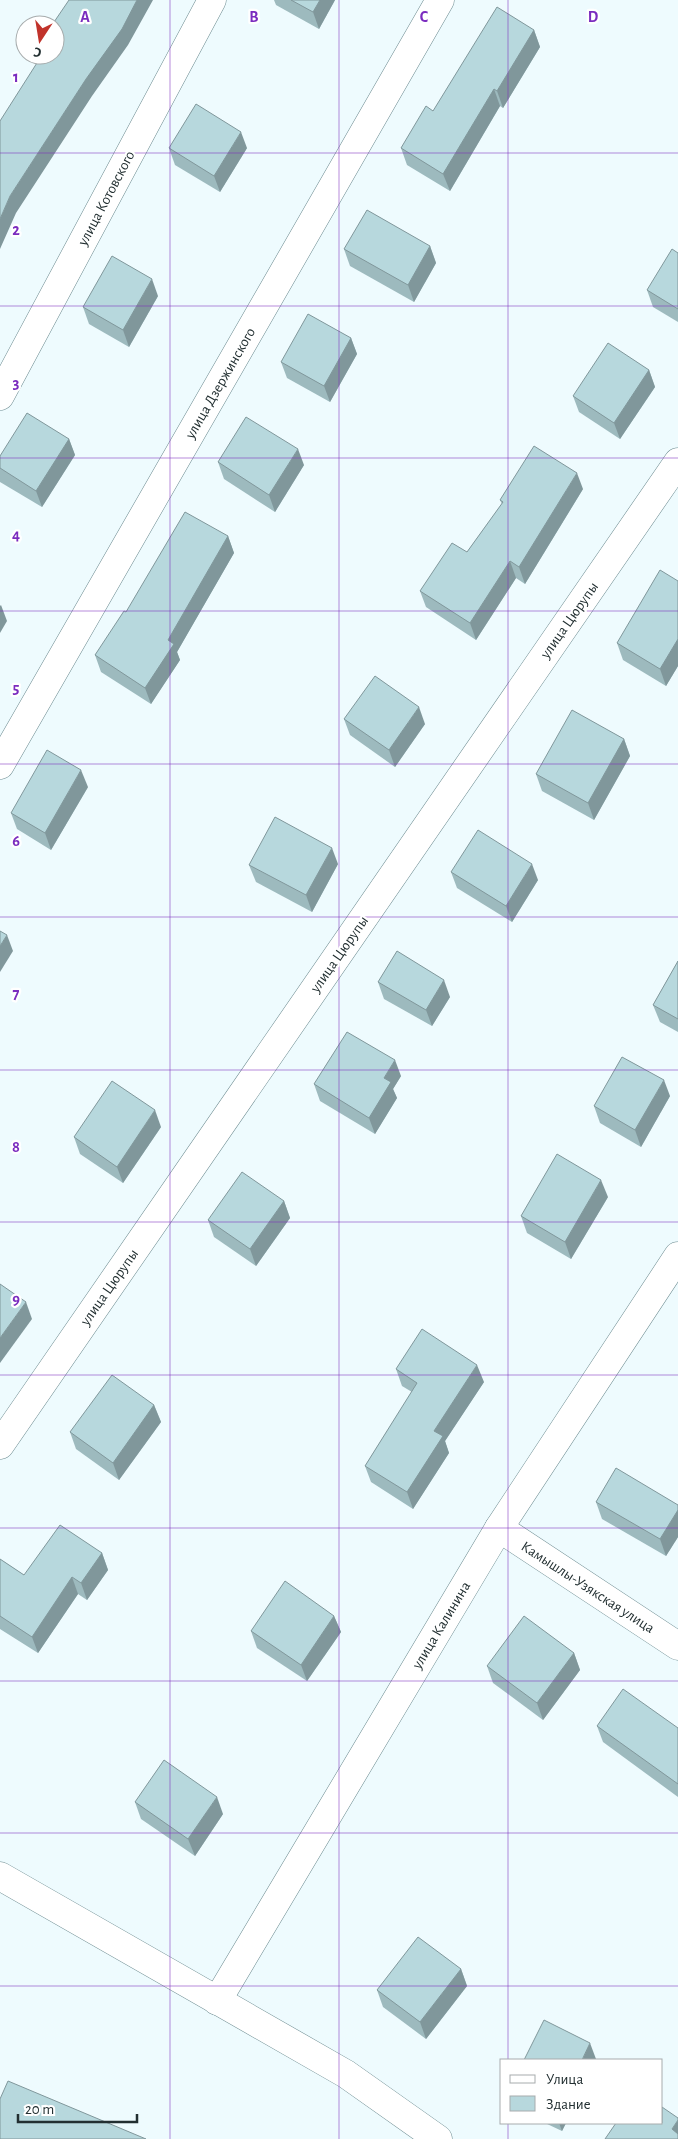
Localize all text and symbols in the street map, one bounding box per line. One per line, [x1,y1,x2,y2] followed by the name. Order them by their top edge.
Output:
[80,9,90,25] text: A
[249,9,259,25] text: B
[420,9,429,25] text: C
[588,9,599,25] text: D
[15,15,65,65] north arrow
[32,44,43,59] text: С
[13,69,19,85] text: 1
[75,148,138,249] street label: улица Котовского
[12,222,20,238] text: 2
[182,325,258,442] street label: улица Дзержинского
[13,375,20,391] text: 3
[12,527,20,543] text: 4
[537,579,601,662] street label: улица Цюрупы
[13,680,20,696] text: 5
[12,833,20,849] text: 6
[307,913,371,996] street label: улица Цюрупы
[13,986,20,1002] text: 7
[12,1139,20,1155] text: 8
[77,1246,141,1329] street label: улица Цюрупы
[12,1291,20,1307] text: 9
[518,1539,657,1636] street label: Камышлы-Узякская улица
[409,1579,473,1672] street label: улица Калинина
[500,2059,663,2124] legend
[546,2072,583,2087] text: Улица
[18,2092,136,2124] scale bar
[546,2097,591,2112] text: Здание
[25,2102,54,2117] text: 20 m

